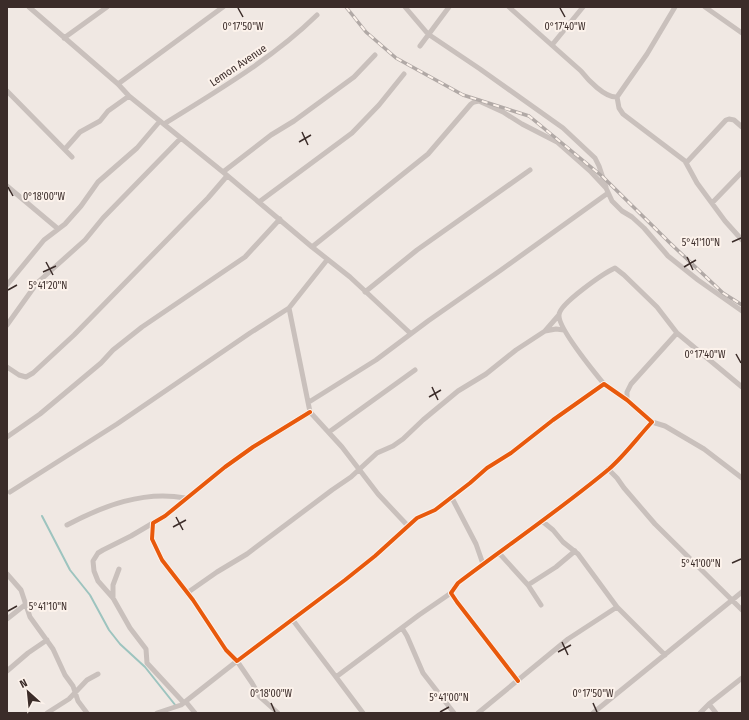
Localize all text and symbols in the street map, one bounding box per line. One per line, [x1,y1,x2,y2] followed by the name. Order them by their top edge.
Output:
[223,21,264,33] text: 0°17'50"W
[545,21,586,33] text: 0°17'40"W
[207,42,269,89] street label: Lemon Avenue
[23,191,66,203] text: 0°18'00"W
[682,237,720,249] text: 5°41'10"N
[29,280,67,292] text: 5°41'20"N
[685,349,726,361] text: 0°17'40"W
[681,558,721,570] text: 5°41'00"N
[29,601,67,613] text: 5°41'10"N
[8,672,48,712] north arrow
[18,676,30,691] text: N
[250,688,293,700] text: 0°18'00"W
[573,688,614,700] text: 0°17'50"W
[429,692,469,704] text: 5°41'00"N

